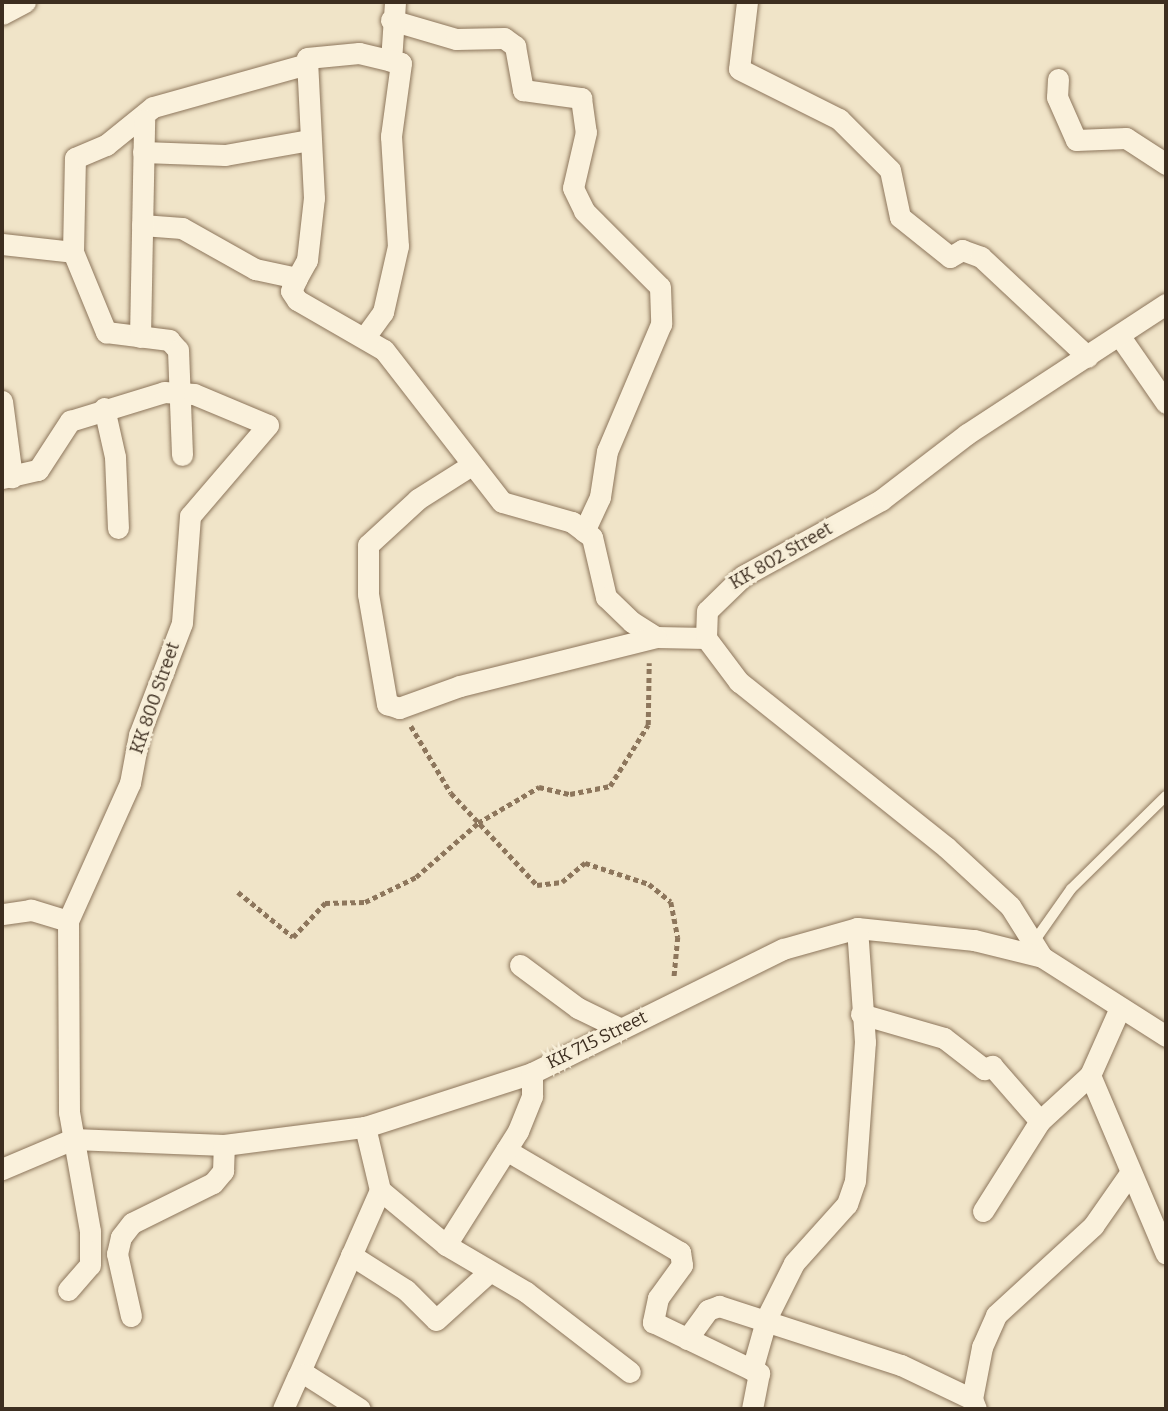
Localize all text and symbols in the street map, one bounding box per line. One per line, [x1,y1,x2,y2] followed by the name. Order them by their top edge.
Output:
[726,518,836,594] street label: KK 802 Street
[126,639,184,757] street label: KK 800 Street
[543,1006,651,1074] street label: KK 715 Street

